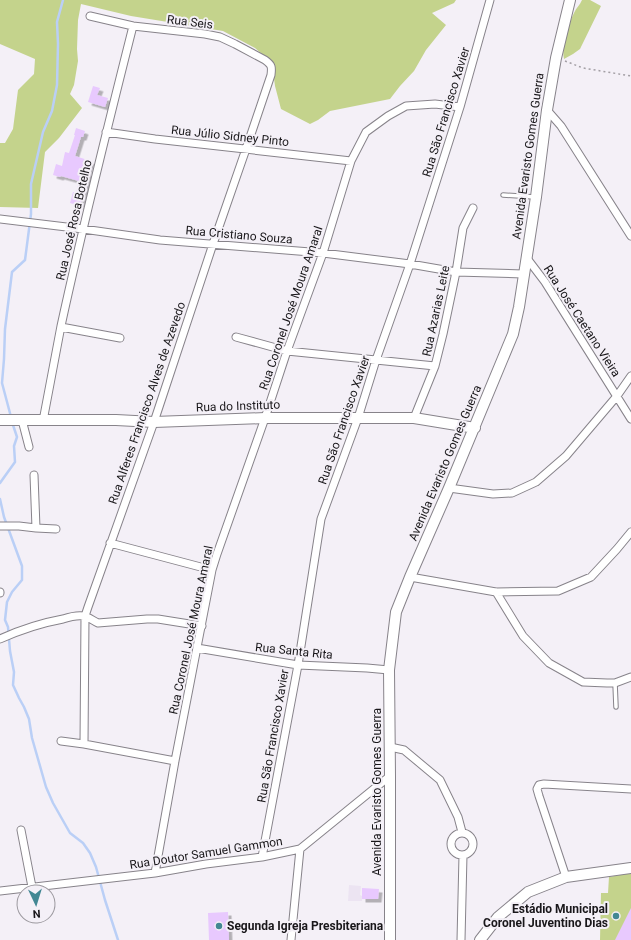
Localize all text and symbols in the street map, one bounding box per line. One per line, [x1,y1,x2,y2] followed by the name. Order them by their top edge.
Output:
[166,12,214,32] street label: Rua Seis
[420,45,472,179] street label: Rua São Francisco Xavier
[509,72,547,240] street label: Avenida Evaristo Gomes Guerra
[170,123,290,149] street label: Rua Júlio Sidney Pinto
[53,158,95,282] street label: Rua José Rosa Botelho
[185,223,293,247] street label: Rua Cristiano Souza
[256,224,326,392] street label: Rua Coronel José Moura Amaral
[541,263,623,379] street label: Rua José Caetano Vieira
[420,264,452,358] street label: Rua Azarias Leite
[106,300,188,506] street label: Rua Alferes Francisco Alves de Azevedo
[315,354,373,486] street label: Rua São Francisco Xavier
[406,383,484,543] street label: Avenida Evaristo Gomes Guerra
[196,398,280,414] street label: Rua do Instituto
[166,544,216,716] street label: Rua Coronel José Moura Amaral
[254,640,334,662] street label: Rua Santa Rita
[254,668,292,804] street label: Rua São Francisco Xavier
[370,708,384,876] street label: Avenida Evaristo Gomes Guerra
[128,834,284,872] street label: Rua Doutor Samuel Gammon
[16,884,56,924] north arrow
[483,902,608,930] place label: Estádio Municipal Coronel Juventino Dias
[32,907,41,920] text: N
[611,911,621,921] marker: Estádio Municipal Coronel Juventino Dias
[227,919,384,933] place label: Segunda Igreja Presbiteriana
[214,921,224,931] marker: Segunda Igreja Presbiteriana

